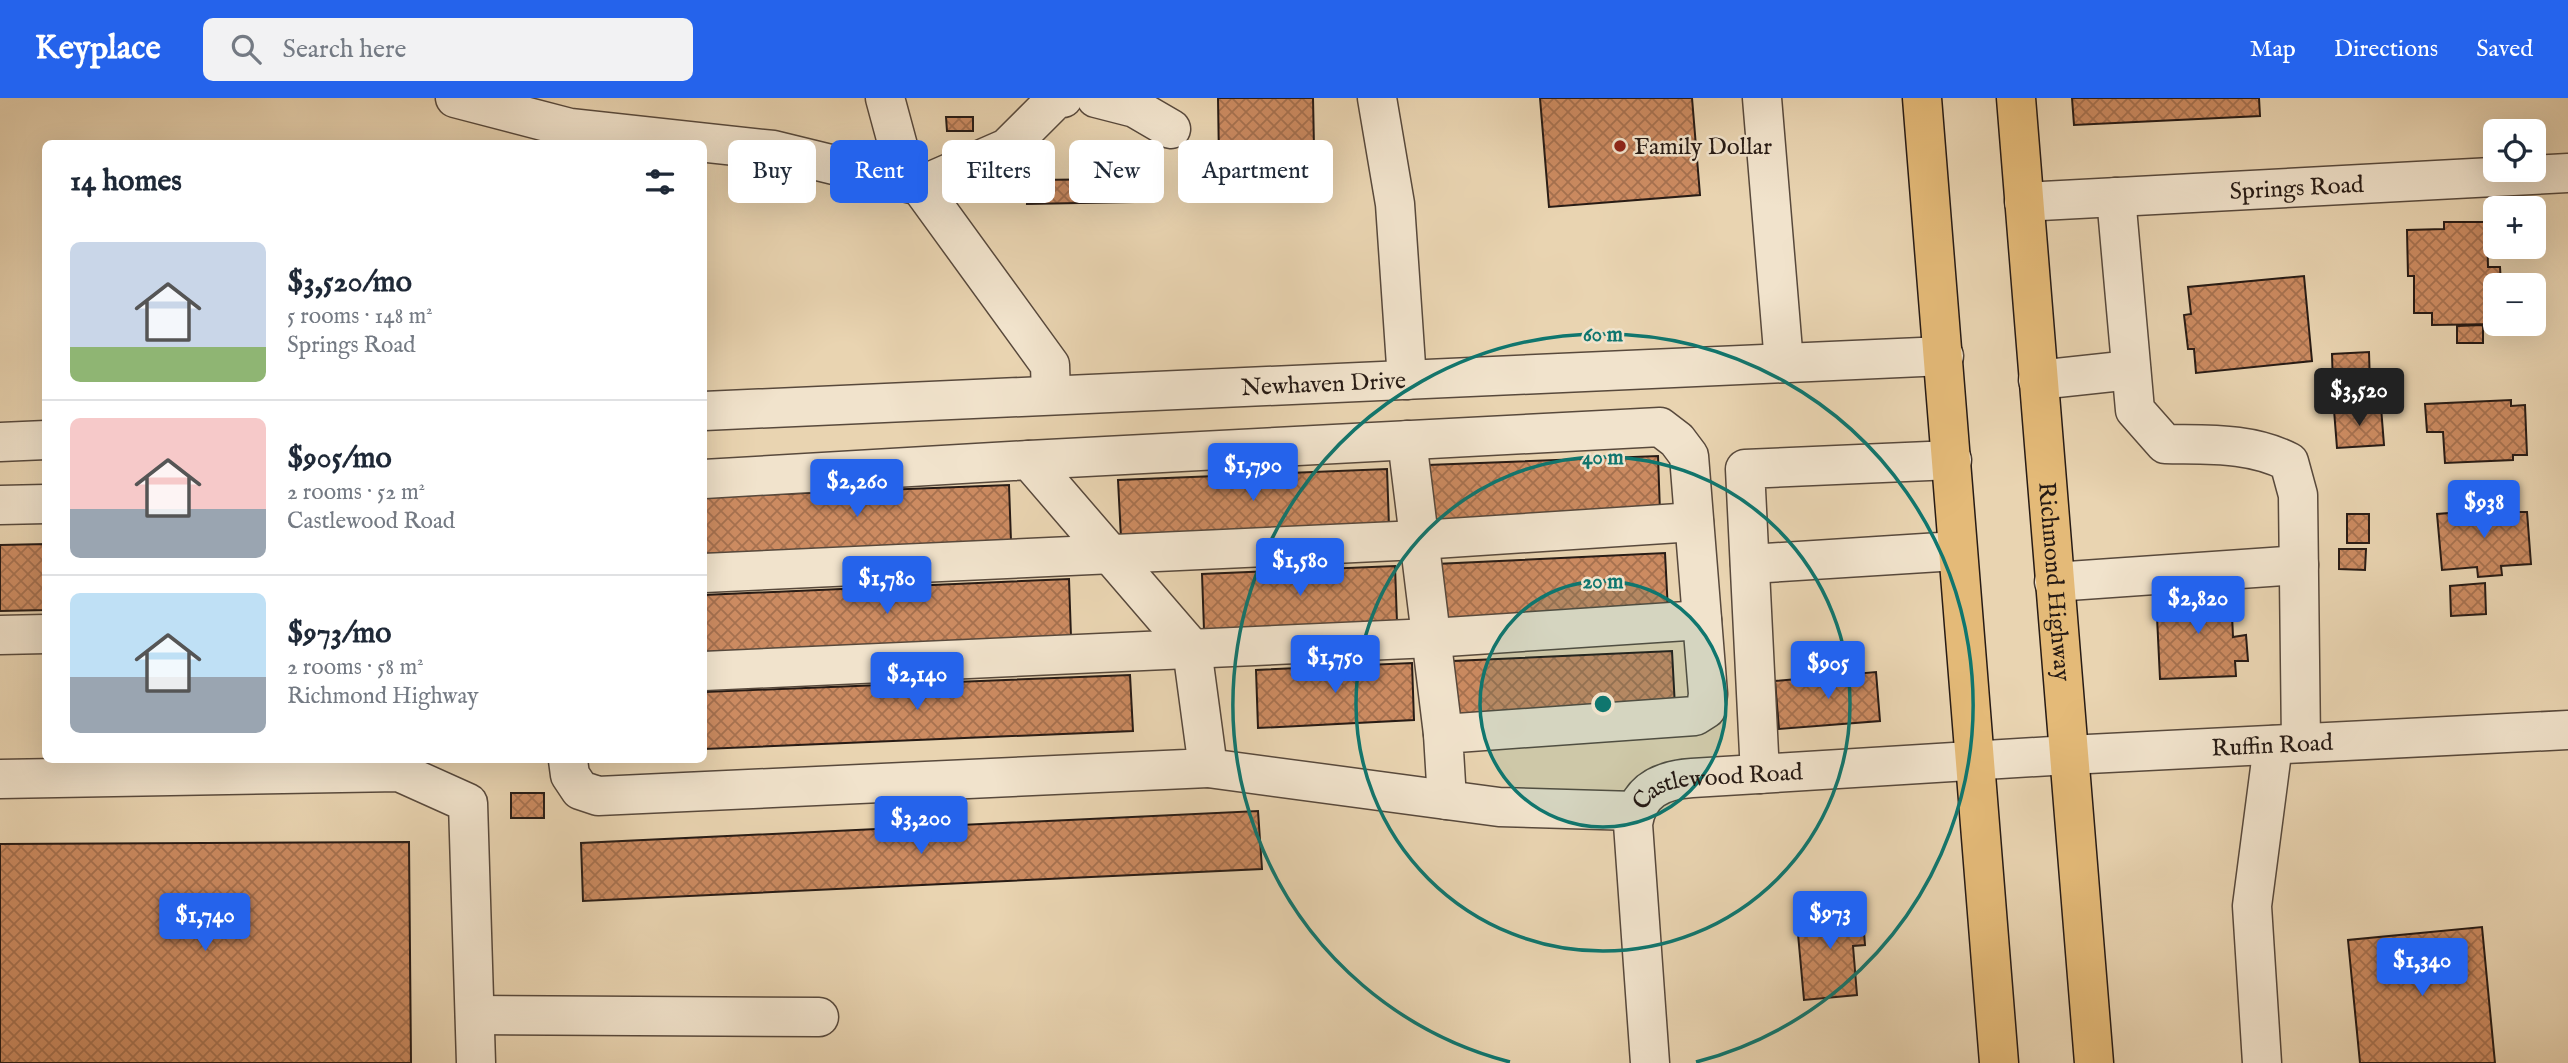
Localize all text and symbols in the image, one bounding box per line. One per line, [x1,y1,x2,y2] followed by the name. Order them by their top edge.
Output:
[203,18,693,81] search box
[35,28,161,70] text: Keyplace
[227,30,265,68] icon: search
[283,33,407,66] text: Search here
[2250,34,2296,65] text: Map
[2334,34,2438,65] text: Directions
[2476,34,2533,65] text: Saved
[2483,119,2546,336] map controls
[2483,119,2546,182] button: locate
[1634,132,1772,163] place label: Family Dollar
[1612,138,1628,154] marker: Family Dollar
[728,140,816,203] chip: Buy
[830,140,928,203] chip: Rent
[942,140,1055,203] chip: Filters
[1069,140,1164,203] chip: New
[1178,140,1333,203] chip: Apartment
[70,163,182,201] text: 14 homes
[641,163,679,201] icon: filters
[2229,170,2365,208] street label: Springs Road
[2483,196,2546,259] button: +
[287,264,412,302] text: $3,520/mo
[126,270,210,354] icon: home
[2483,273,2546,336] button: −
[287,302,433,331] text: 5 rooms · 148 m²
[1583,322,1624,349] text: 60 m
[287,331,416,360] text: Springs Road
[1240,366,1407,404] street label: Newhaven Drive
[2302,368,2416,428] pin: $3,520
[2330,376,2388,405] text: $3,520
[287,440,392,478] text: $905/mo
[1196,444,1310,503] pin: $1,790
[1582,445,1624,472] text: 40 m
[126,446,210,530] icon: home
[1224,451,1282,480] text: $1,790
[800,460,914,519] pin: $2,260
[826,467,888,496] text: $2,260
[287,478,425,507] text: 2 rooms · 52 m²
[2443,480,2525,540] pin: $938
[2030,481,2077,683] street label: Richmond Highway
[2464,488,2504,517] text: $938
[287,507,455,536] text: Castlewood Road
[1243,538,1357,598] pin: $1,580
[1272,546,1328,575] text: $1,580
[830,556,944,616] pin: $1,780
[858,564,916,593] text: $1,780
[1583,569,1624,596] text: 20 m
[2141,576,2255,636] pin: $2,820
[2168,584,2228,613] text: $2,820
[287,615,391,653] text: $973/mo
[126,621,210,705] icon: home
[1278,636,1392,695] pin: $1,750
[1787,642,1869,701] pin: $905
[1307,643,1363,672] text: $1,750
[1807,649,1849,678] text: $905
[860,652,974,712] pin: $2,140
[287,653,424,682] text: 2 rooms · 58 m²
[887,660,947,689] text: $2,140
[287,682,479,711] text: Richmond Highway
[1591,692,1615,716] centre of rings
[2211,728,2334,765] street label: Ruffin Road
[1626,757,1804,817] street label: Castlewood Road
[864,796,978,856] pin: $3,200
[891,804,951,833] text: $3,200
[1789,892,1871,951] pin: $973
[148,894,262,953] pin: $1,740
[1809,899,1851,928] text: $973
[175,901,235,930] text: $1,740
[2365,939,2479,998] pin: $1,340
[2393,946,2451,975] text: $1,340

